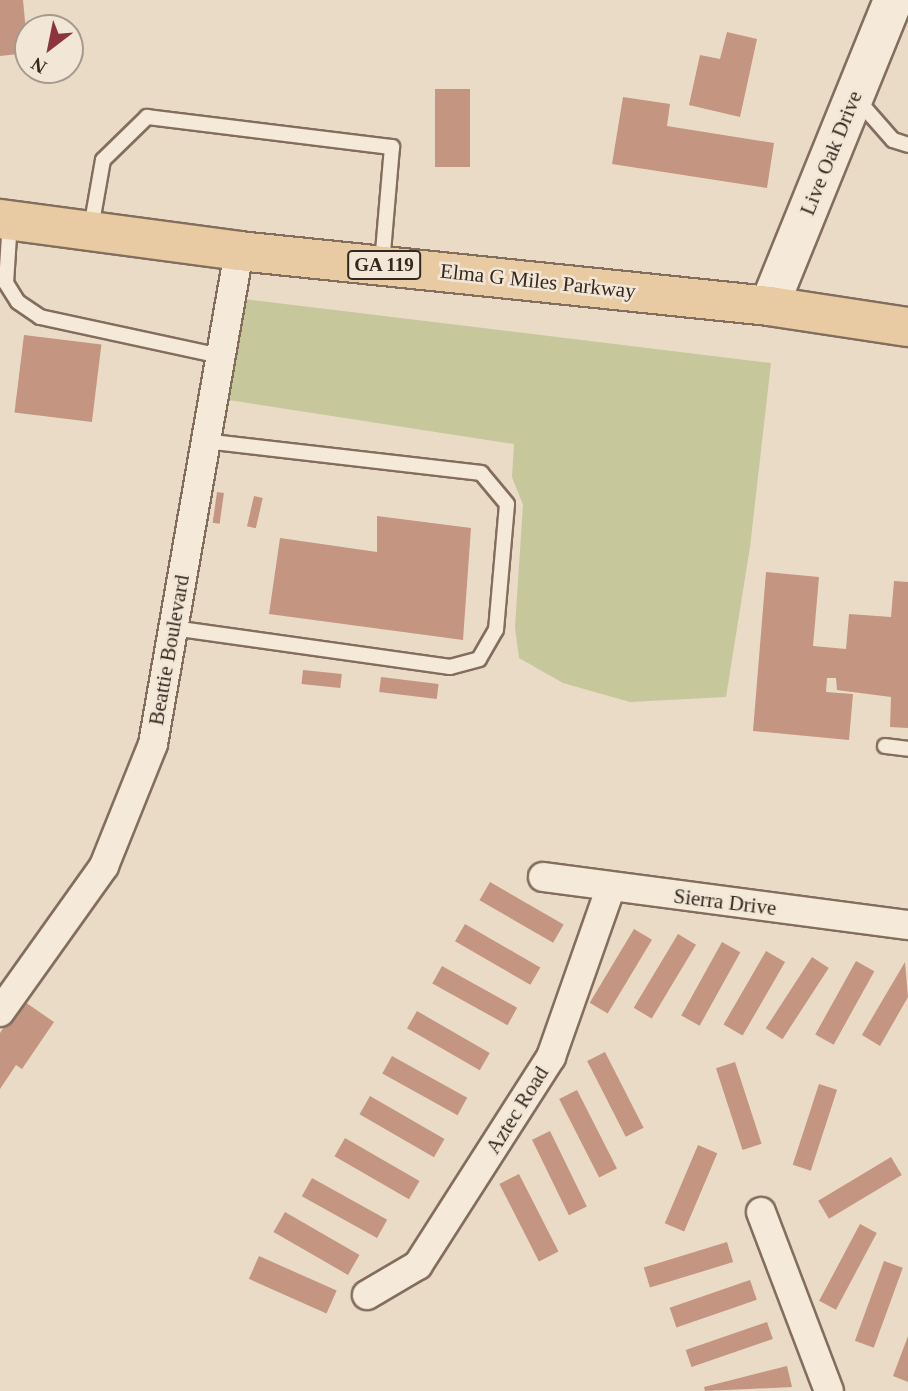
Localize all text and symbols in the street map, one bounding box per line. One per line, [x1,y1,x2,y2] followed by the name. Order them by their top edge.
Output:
[14,14,84,84] north arrow
[27,53,50,78] text: N
[795,87,867,219] street label: Live Oak Drive
[346,249,422,280] road number: GA 119
[439,258,637,304] street label: Elma G Miles Parkway
[143,573,195,727] street label: Beattie Boulevard
[672,883,778,921] street label: Sierra Drive
[480,1062,554,1158] street label: Aztec Road

